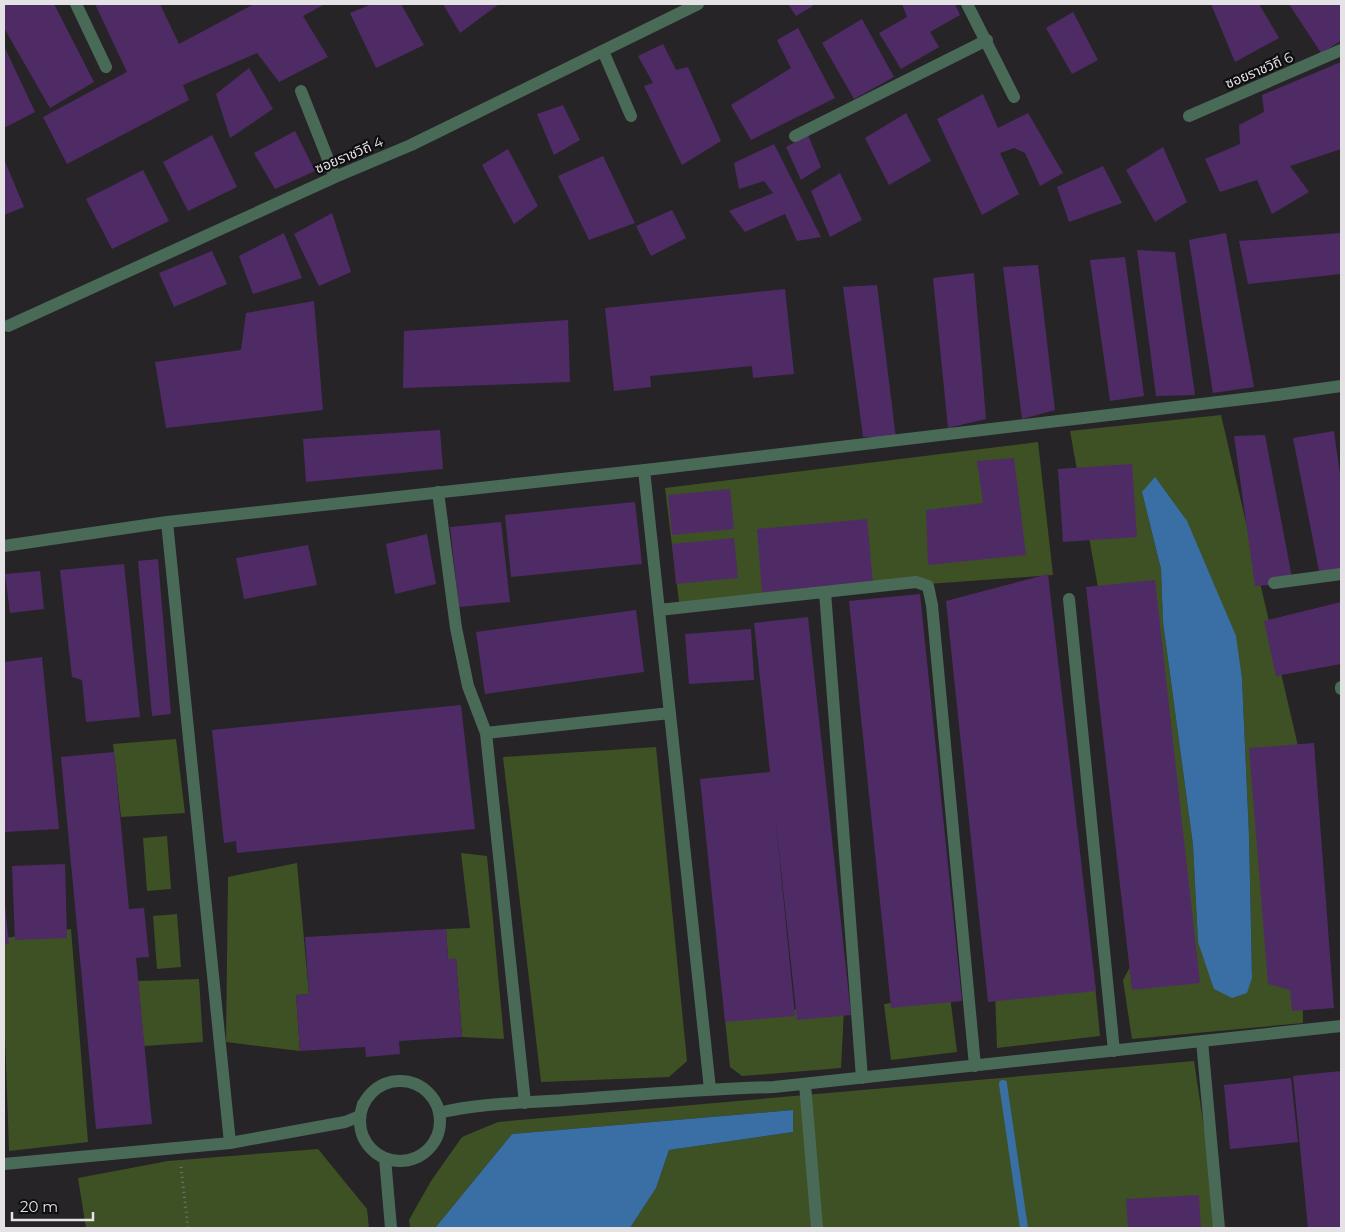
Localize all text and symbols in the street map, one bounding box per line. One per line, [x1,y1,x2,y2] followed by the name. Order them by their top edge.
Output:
[1222,47,1296,92] street label: ซอยราชวิถี 6
[312,132,387,177] street label: ซอยราชวิถี 4
[12,1190,94,1222] scale bar
[20,1197,58,1216] text: 20 m

